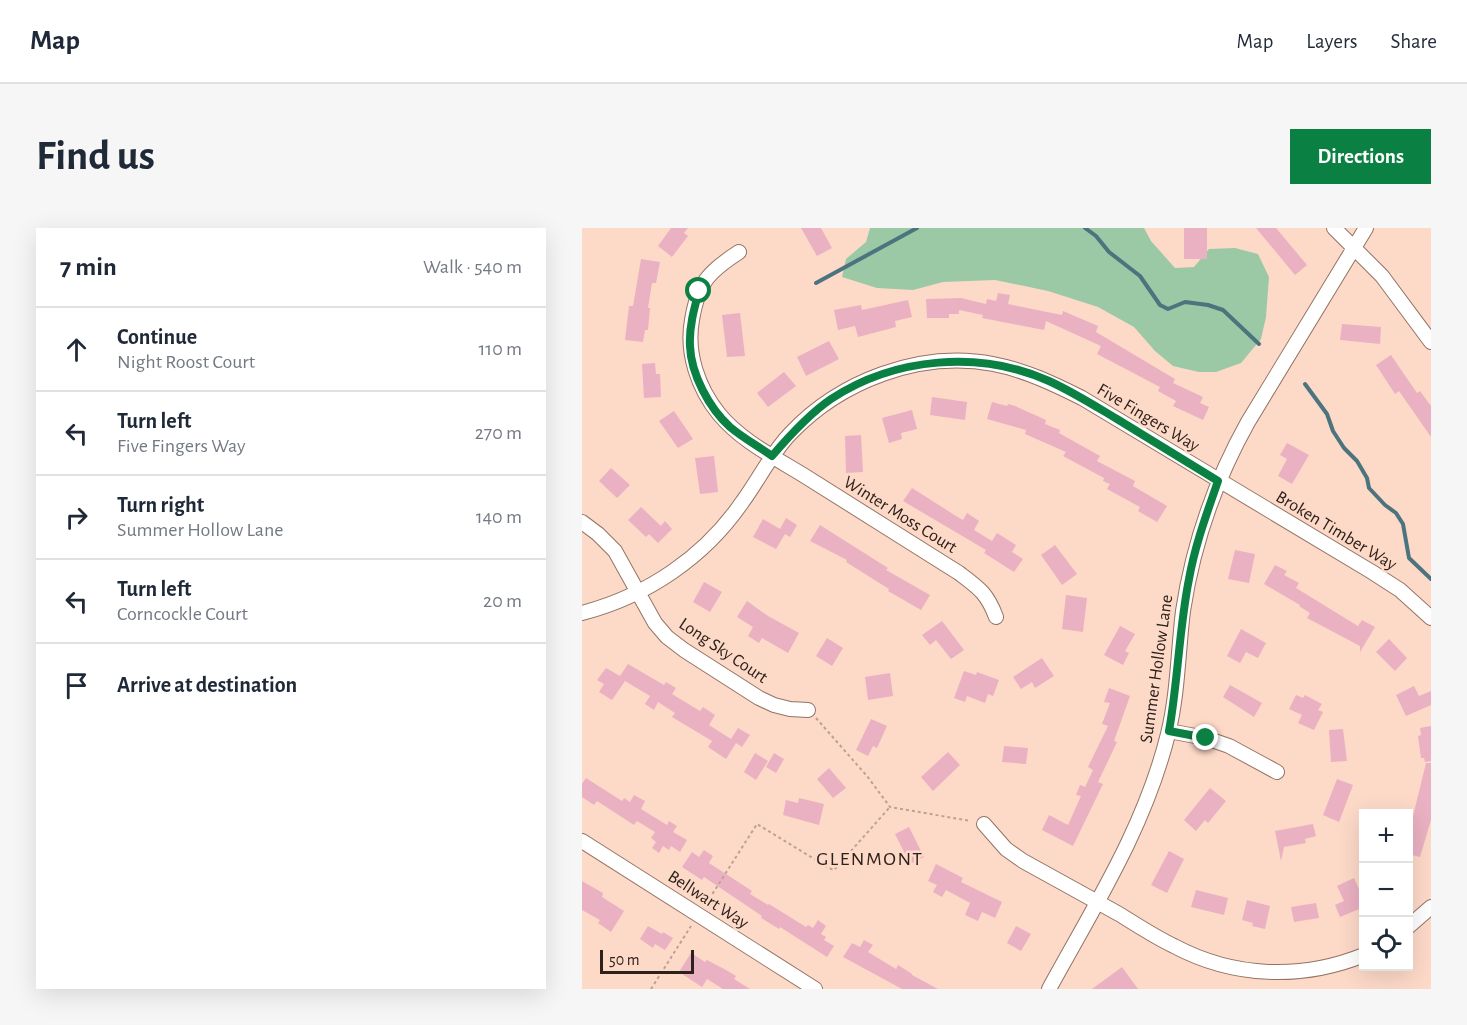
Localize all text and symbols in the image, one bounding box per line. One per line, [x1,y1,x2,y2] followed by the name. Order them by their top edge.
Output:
[30,27,80,55] text: Map
[1237,31,1273,52] text: Map
[1306,31,1357,52] text: Layers
[1390,31,1437,52] text: Share
[1290,129,1431,184] button: Directions
[36,135,155,177] text: Find us
[60,254,117,280] text: 7 min
[423,257,522,277] text: Walk · 540 m
[685,277,711,303] route start
[117,326,197,348] text: Continue
[60,333,93,366] icon: ahead
[478,339,522,359] text: 110 m
[117,352,255,372] text: Night Roost Court
[1094,381,1202,456] street label: Five Fingers Way
[117,410,191,432] text: Turn left
[60,417,93,450] icon: left
[475,423,522,443] text: 270 m
[117,436,245,456] text: Five Fingers Way
[840,473,960,557] street label: Winter Moss Court
[1272,488,1400,574] street label: Broken Timber Way
[117,494,204,516] text: Turn right
[60,501,93,534] icon: right
[476,507,522,527] text: 140 m
[117,520,283,540] text: Summer Hollow Lane
[117,578,191,600] text: Turn left
[60,585,93,618] icon: left
[483,591,522,611] text: 20 m
[1138,594,1176,744] street label: Summer Hollow Lane
[117,604,248,624] text: Corncockle Court
[675,615,771,687] street label: Long Sky Court
[60,669,93,702] icon: arrive
[117,674,297,696] text: Arrive at destination
[1192,724,1218,750] route end
[1359,809,1413,971] map controls
[1359,809,1413,863] button: +
[816,849,924,869] district label: GLENMONT
[1359,863,1413,917] button: −
[664,867,752,933] street label: Bellwart Way
[1359,917,1413,971] button: locate
[600,947,694,974] scale bar
[609,952,640,968] text: 50 m

